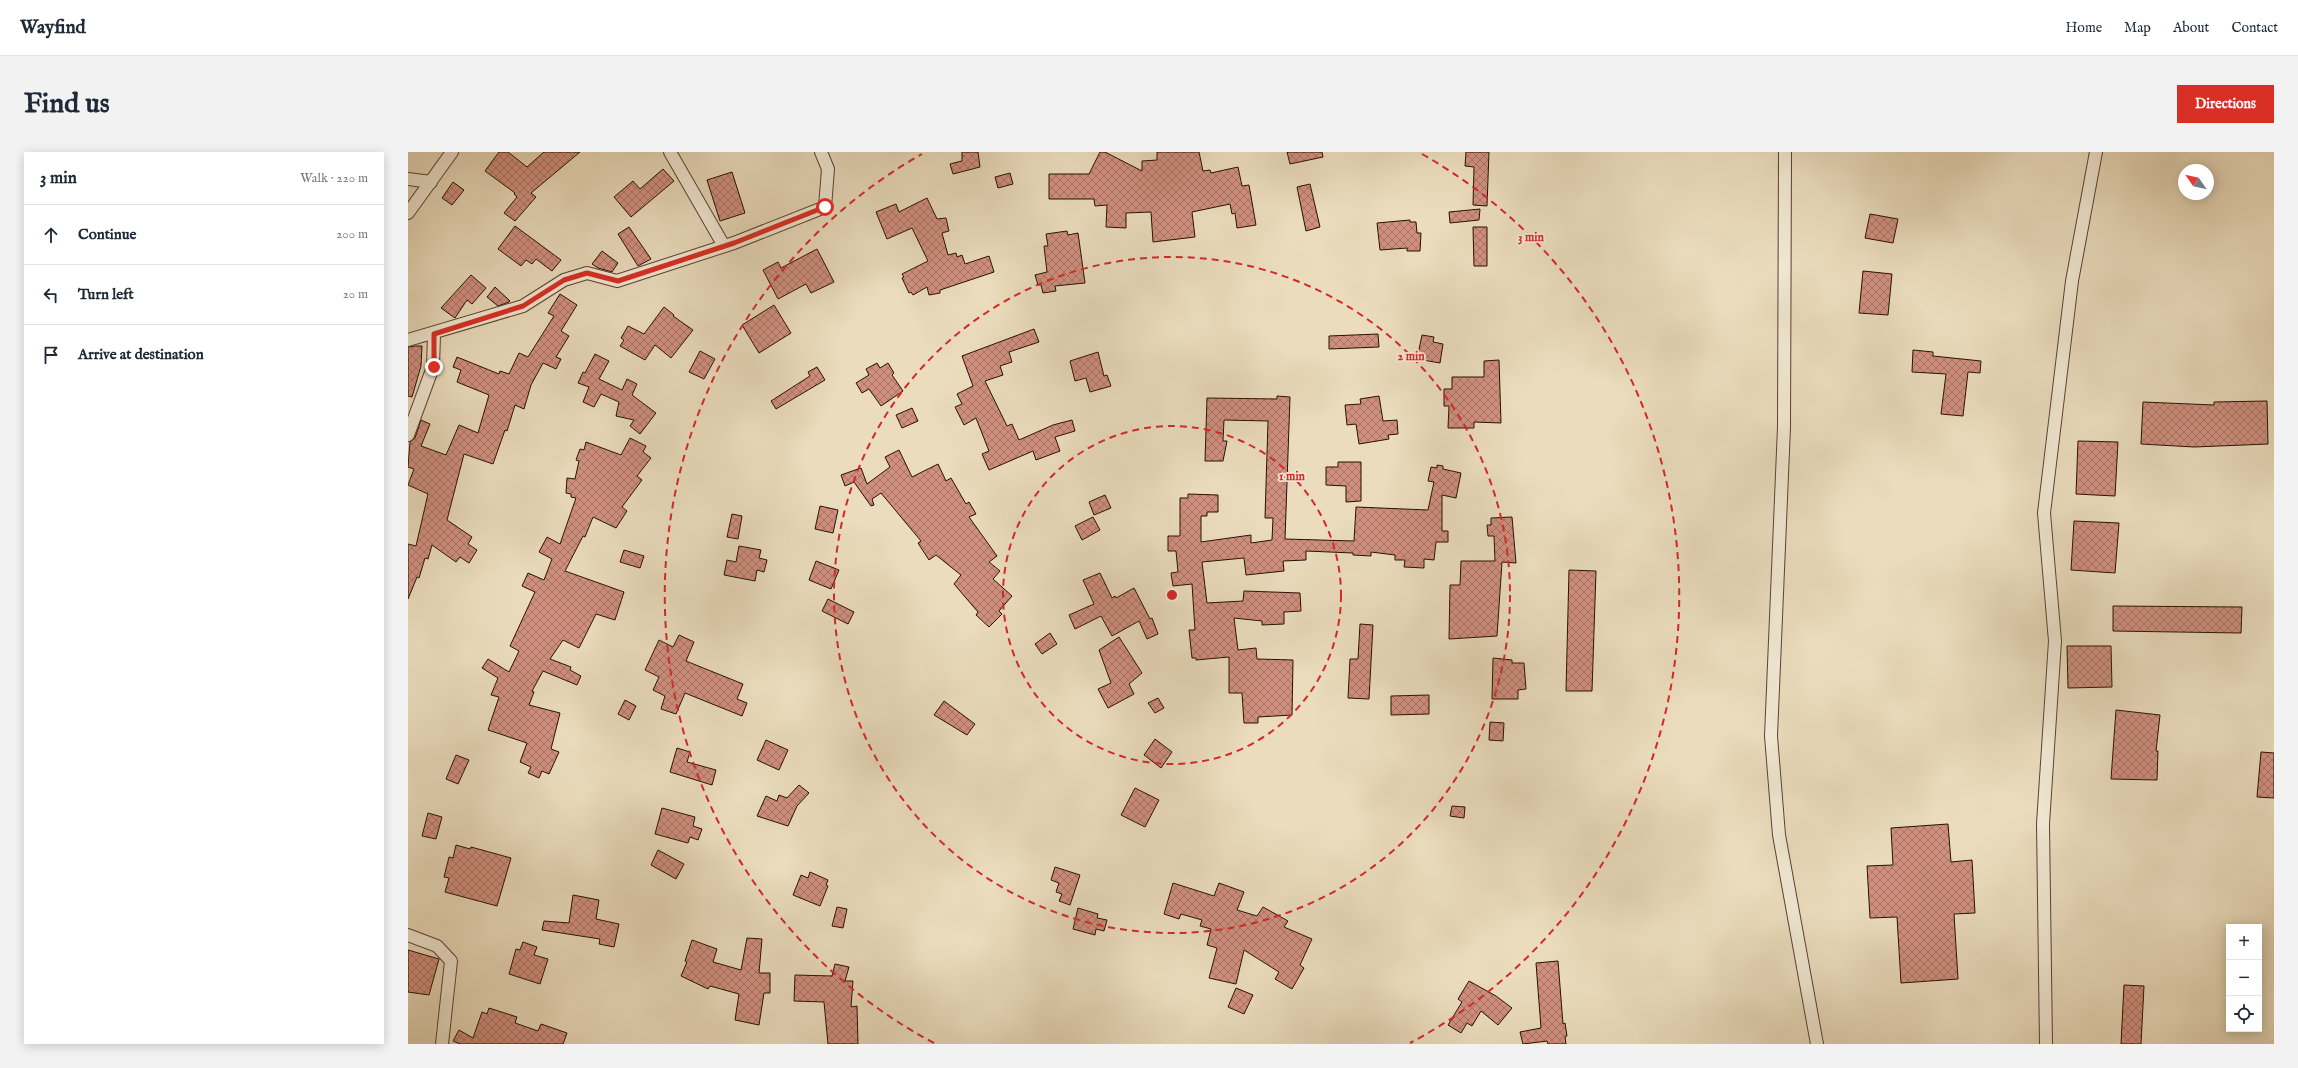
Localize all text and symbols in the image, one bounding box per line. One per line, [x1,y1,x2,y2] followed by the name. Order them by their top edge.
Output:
[20,16,86,40] text: Wayfind
[2066,19,2102,37] text: Home
[2124,19,2151,37] text: Map
[2173,19,2209,37] text: About
[2231,19,2278,37] text: Contact
[2177,85,2274,123] button: Directions
[24,87,110,122] text: Find us
[2178,164,2214,200] north arrow
[40,168,77,189] text: 3 min
[300,170,368,187] text: Walk · 220 m
[816,198,834,216] route start
[40,224,62,246] icon: ahead
[78,225,136,244] text: Continue
[336,226,368,243] text: 200 m
[1518,230,1545,245] text: 3 min
[40,284,62,306] icon: left
[78,285,134,304] text: Turn left
[343,286,368,303] text: 20 m
[40,344,62,366] icon: arrive
[78,345,204,364] text: Arrive at destination
[1397,349,1425,364] text: 2 min
[425,358,443,376] route end
[1279,469,1306,484] text: 1 min
[1165,588,1179,602] centre of rings
[2226,924,2262,1032] map controls
[2226,924,2262,960] button: +
[2226,960,2262,996] button: −
[2226,996,2262,1032] button: locate

